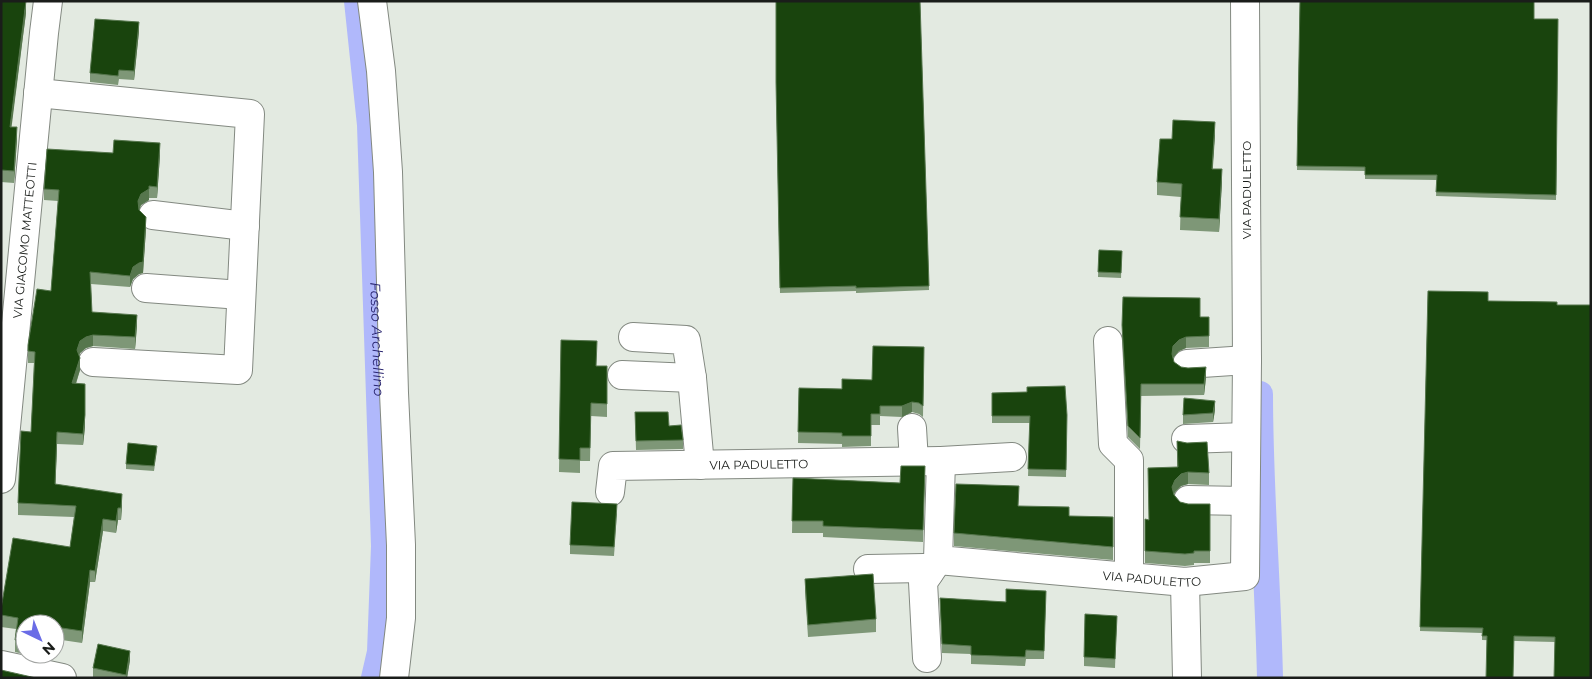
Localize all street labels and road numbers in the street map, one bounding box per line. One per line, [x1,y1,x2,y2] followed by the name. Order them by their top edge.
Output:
[1239,141,1254,239] street label: VIA PADULETTO
[9,161,39,319] street label: VIA GIACOMO MATTEOTTI
[709,456,808,472] street label: VIA PADULETTO
[1102,567,1202,590] street label: VIA PADULETTO

